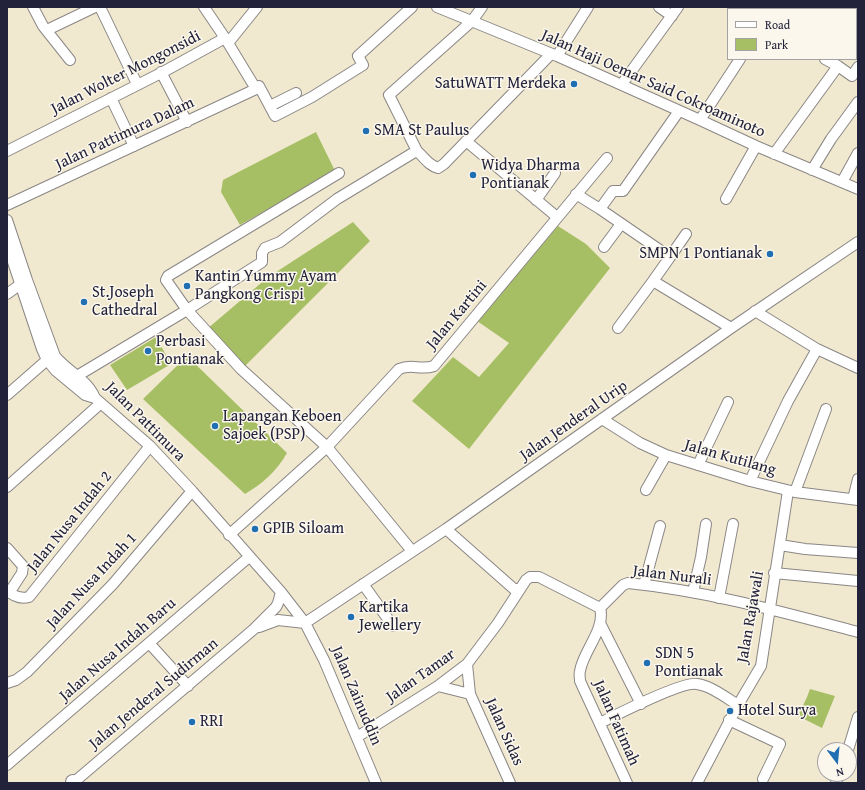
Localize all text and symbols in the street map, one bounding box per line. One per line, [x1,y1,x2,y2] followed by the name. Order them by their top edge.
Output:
[727,8,857,60] legend
[765,16,790,33] text: Road
[538,26,768,142] street label: Jalan Haji Oemar Said Cokroaminoto
[48,27,204,119] street label: Jalan Wolter Mongonsidi
[765,36,788,53] text: Park
[435,74,566,94] place label: SatuWATT Merdeka
[569,79,579,89] marker: SatuWATT Merdeka
[53,93,197,175] street label: Jalan Pattimura Dalam
[374,121,469,141] place label: SMA St Paulus
[361,126,371,136] marker: SMA St Paulus
[481,156,580,194] place label: Widya Dharma Pontianak
[468,170,478,180] marker: Widya Dharma Pontianak
[639,244,762,264] place label: SMPN 1 Pontianak
[765,249,775,259] marker: SMPN 1 Pontianak
[195,267,337,305] place label: Kantin Yummy Ayam Pangkong Crispi
[423,276,491,354] street label: Jalan Kartini
[182,281,192,291] marker: Kantin Yummy Ayam Pangkong Crispi
[92,283,157,321] place label: St.Joseph Cathedral
[79,297,89,307] marker: St.Joseph Cathedral
[156,332,224,370] place label: Perbasi Pontianak
[143,346,153,356] marker: Perbasi Pontianak
[516,377,632,465] street label: Jalan Jenderal Urip
[101,378,189,466] street label: Jalan Pattimura
[223,407,341,445] place label: Lapangan Keboen Sajoek (PSP)
[210,421,220,431] marker: Lapangan Keboen Sajoek (PSP)
[682,436,778,480] street label: Jalan Kutilang
[24,468,116,576] street label: Jalan Nusa Indah 2
[263,519,344,539] place label: GPIB Siloam
[250,524,260,534] marker: GPIB Siloam
[43,529,141,633] street label: Jalan Nusa Indah 1
[631,562,713,590] street label: Jalan Nurali
[733,569,769,665] street label: Jalan Rajawali
[56,594,180,706] street label: Jalan Nusa Indah Baru
[359,598,421,636] place label: Kartika Jewellery
[346,612,356,622] marker: Kartika Jewellery
[86,634,222,754] street label: Jalan Jenderal Sudirman
[326,644,386,748] street label: Jalan Zainuddin
[655,644,723,682] place label: SDN 5 Pontianak
[383,645,459,707] street label: Jalan Tamar
[642,658,652,668] marker: SDN 5 Pontianak
[589,677,643,769] street label: Jalan Fatimah
[481,695,527,769] street label: Jalan Sidas
[738,701,816,721] place label: Hotel Surya
[725,706,735,716] marker: Hotel Surya
[200,712,223,732] place label: RRI
[187,717,197,727] marker: RRI
[817,742,857,782] north arrow
[834,764,846,781] text: N

